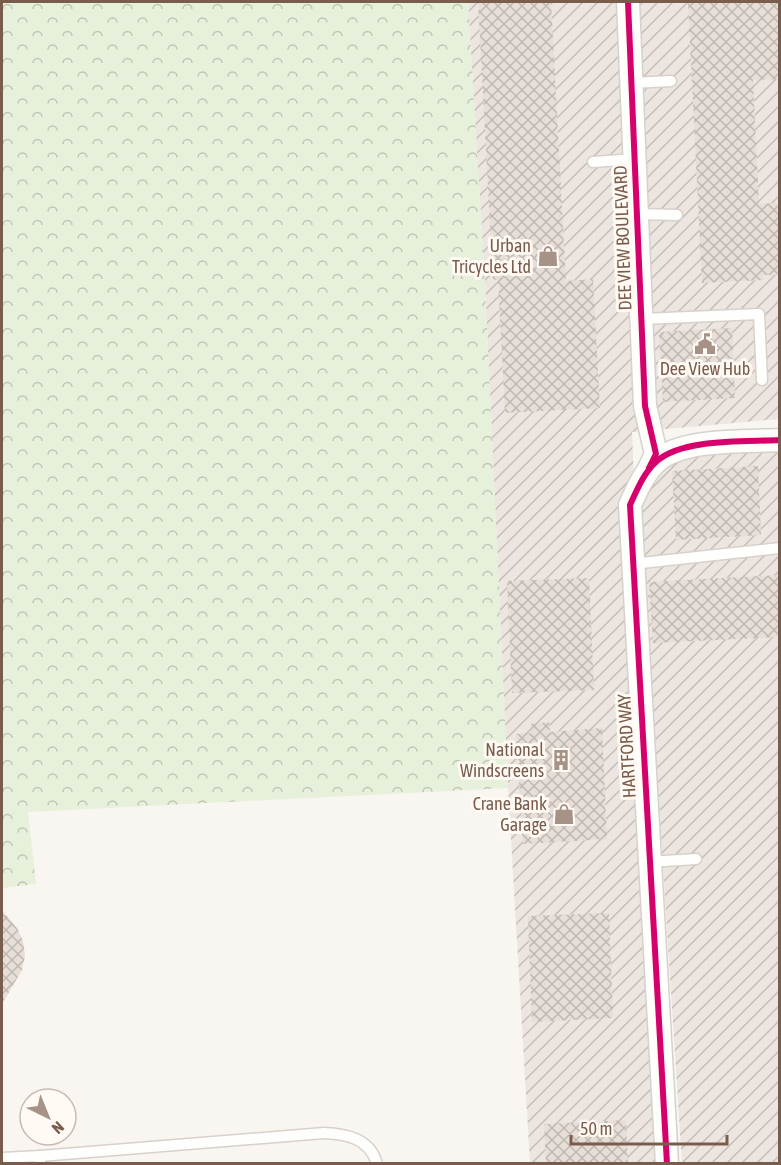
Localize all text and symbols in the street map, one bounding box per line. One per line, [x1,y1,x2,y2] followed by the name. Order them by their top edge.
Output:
[609,165,636,311] street label: DEE VIEW BOULEVARD
[452,235,531,277] place label: Urban Tricycles Ltd
[536,244,560,268] shop icon: Urban Tricycles Ltd
[693,332,717,356] public building icon: Dee View Hub
[660,358,750,379] place label: Dee View Hub
[613,693,640,799] street label: HARTFORD WAY
[460,739,544,781] place label: National Windscreens
[549,748,573,772] building icon: National Windscreens
[473,793,547,835] place label: Crane Bank Garage
[552,802,576,826] shop icon: Crane Bank Garage
[18,1087,78,1147] north arrow
[571,1108,727,1146] scale bar
[49,1118,68,1138] text: N
[580,1118,612,1139] text: 50 m

